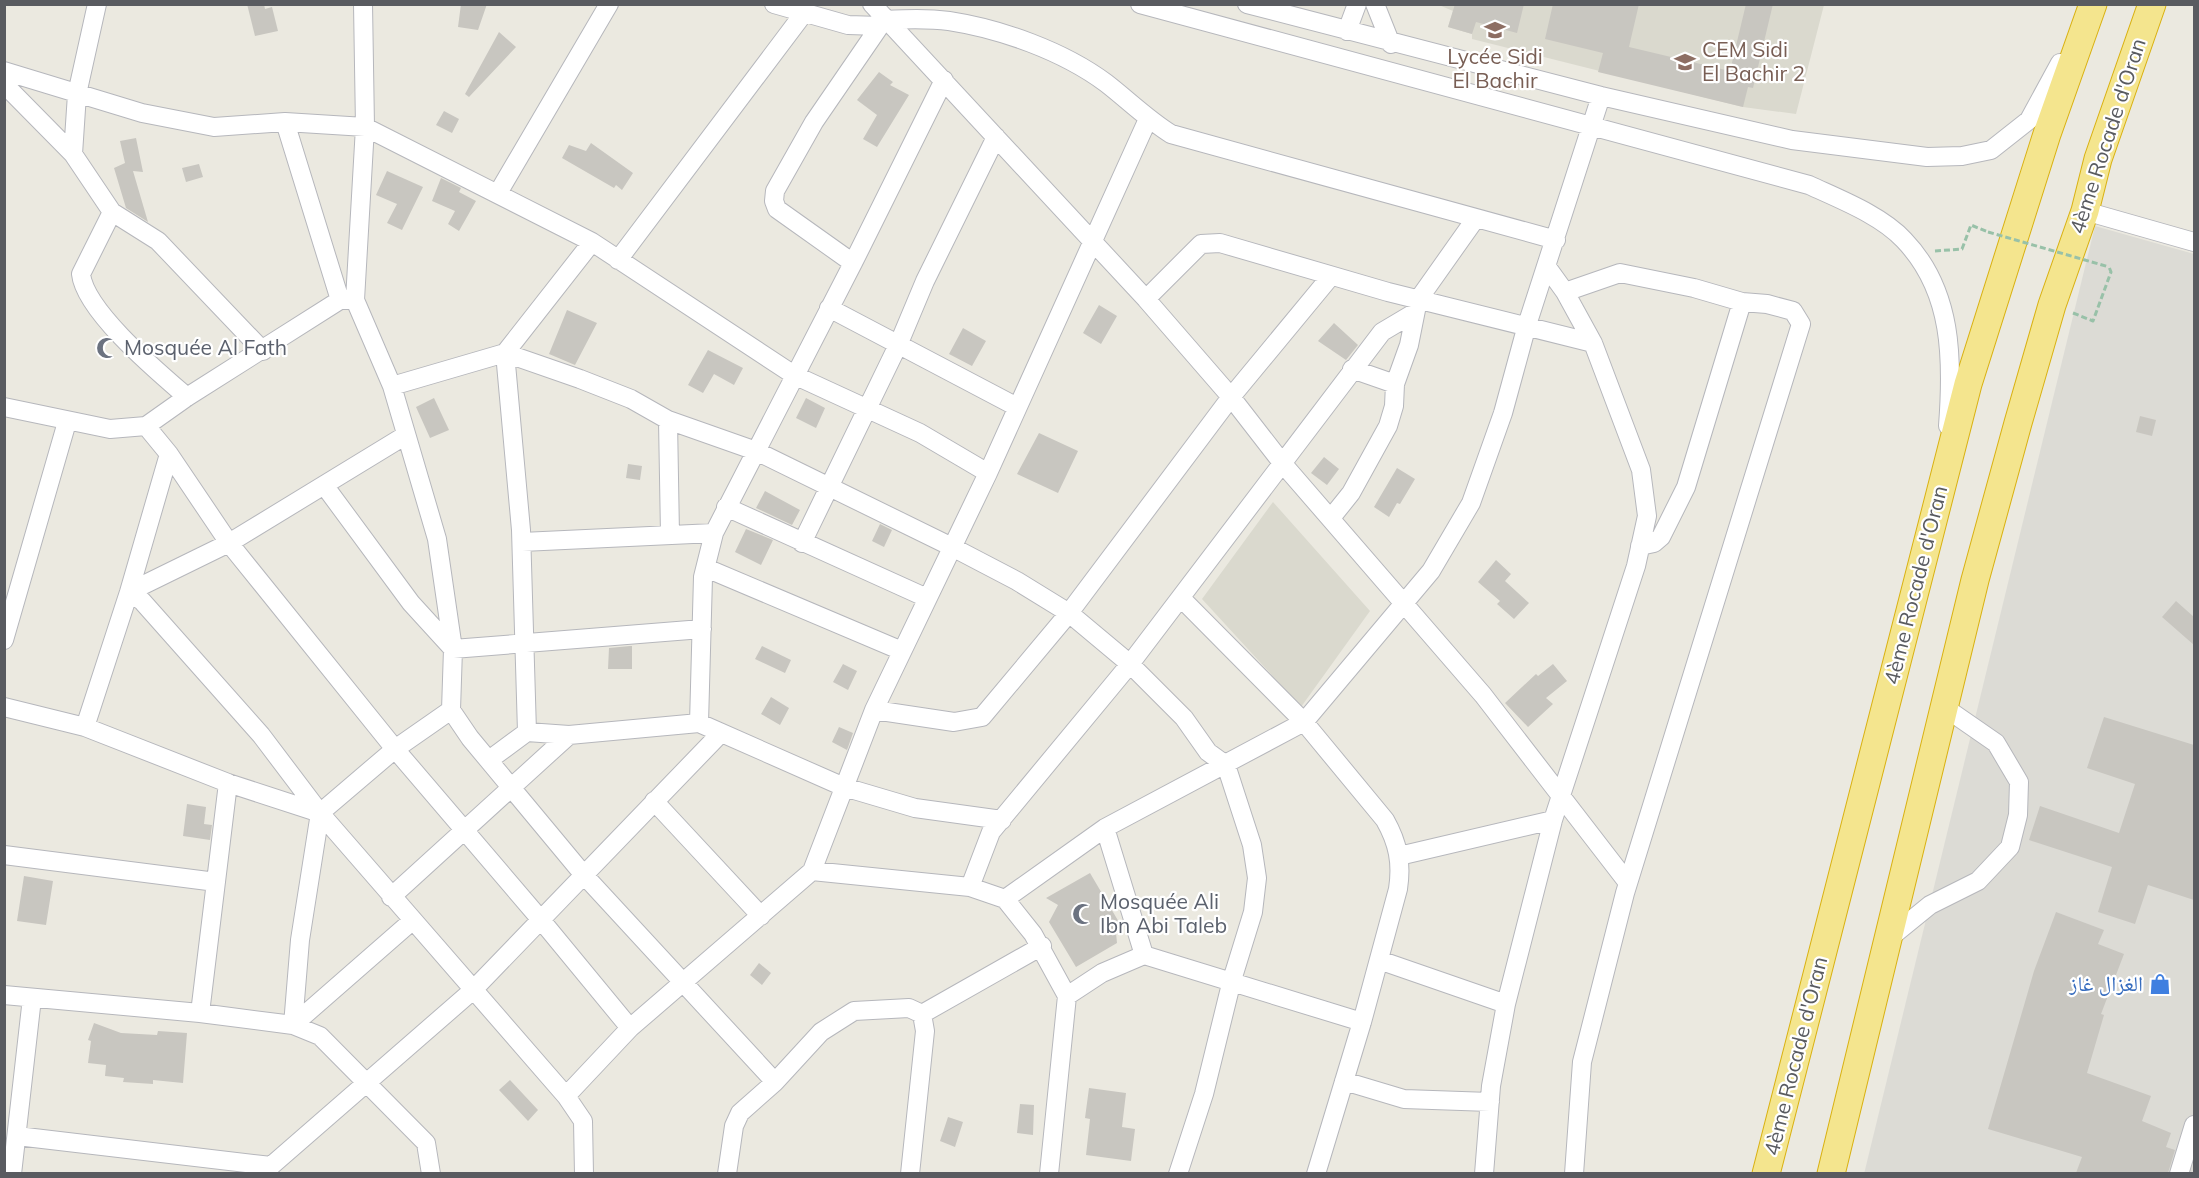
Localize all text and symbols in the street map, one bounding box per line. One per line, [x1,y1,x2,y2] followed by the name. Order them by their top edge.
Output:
[1483,18,1507,42] school or university icon: Lycée Sidi El Bachir
[2063,35,2151,237] street label: 4ème Rocade d'Oran
[1702,36,1805,86] place label: CEM Sidi El Bachir 2
[1447,43,1543,93] place label: Lycée Sidi El Bachir
[1673,50,1697,74] school or university icon: CEM Sidi El Bachir 2
[124,334,287,360] place label: Mosquée Al Fath
[95,336,119,360] mosque icon: Mosquée Al Fath
[1878,483,1952,687] street label: 4ème Rocade d'Oran
[1100,888,1227,938] place label: Mosquée Ali Ibn Abi Taleb
[1071,902,1095,926] mosque icon: Mosquée Ali Ibn Abi Taleb
[1758,954,1832,1158] street label: 4ème Rocade d'Oran
[2068,970,2143,996] place label: الغزال غاز
[2148,972,2172,996] shop icon: الغزال غاز

